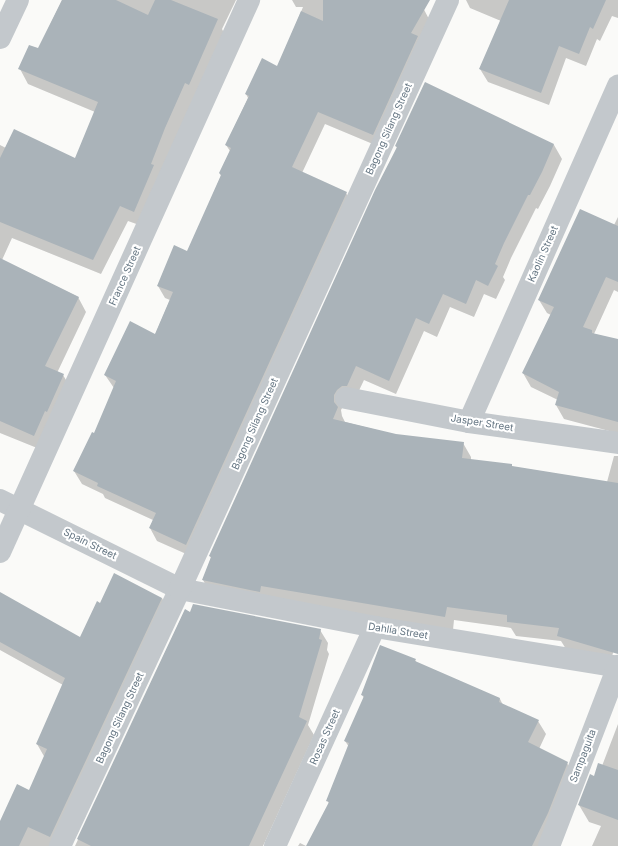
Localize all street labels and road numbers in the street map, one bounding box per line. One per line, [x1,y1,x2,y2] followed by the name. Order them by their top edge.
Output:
[363,81,415,177] street label: Bagong Silang Street
[525,224,561,284] street label: Kaolin Street
[107,245,143,307] street label: France Street
[229,376,281,472] street label: Bagong Silang Street
[450,412,514,434] street label: Jasper Street
[61,526,119,562] street label: Spain Street
[367,620,429,642] street label: Dahlia Street
[94,671,146,765] street label: Bagong Silang Street
[307,707,343,767] street label: Rosas Street
[567,728,599,784] street label: Sampaguita

